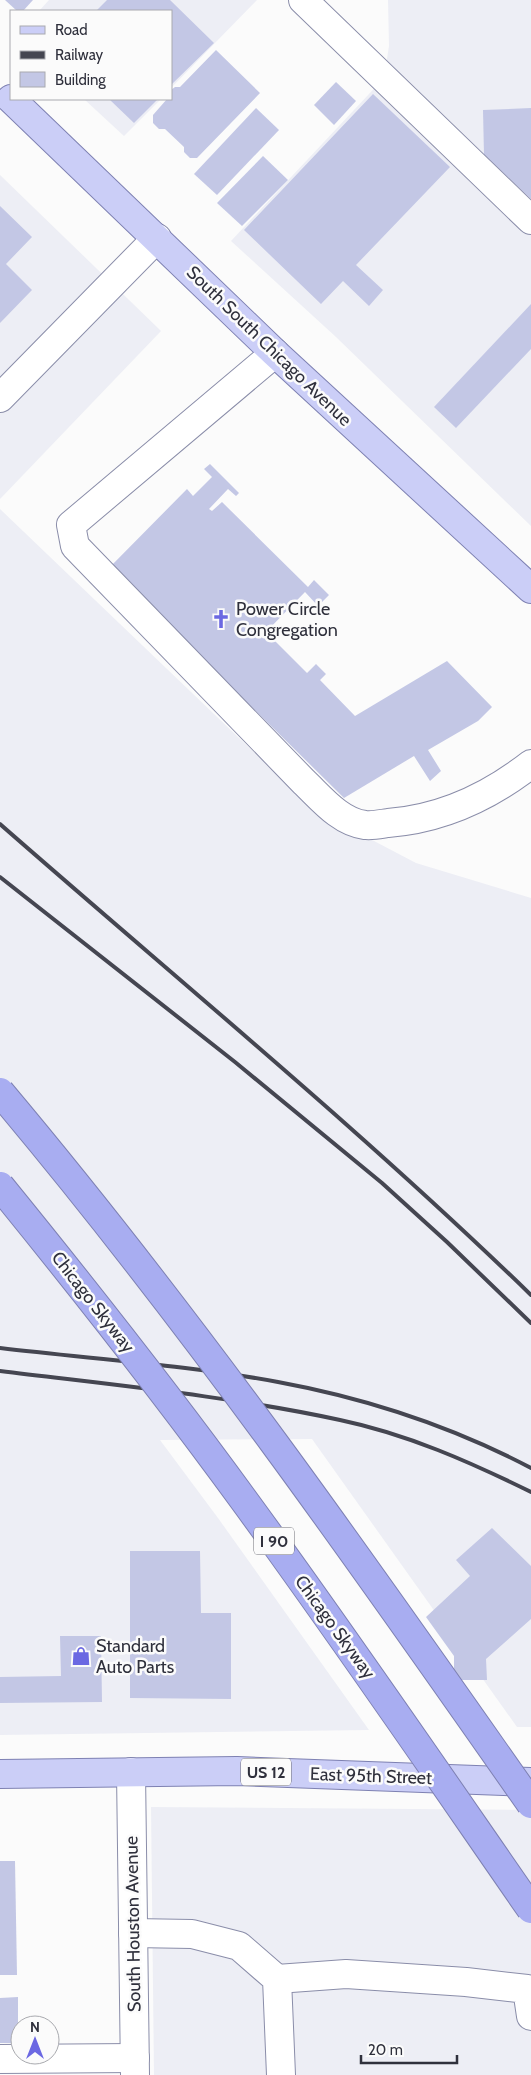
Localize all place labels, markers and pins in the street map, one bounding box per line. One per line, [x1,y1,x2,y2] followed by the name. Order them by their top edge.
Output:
[236,598,338,641] place label: Power Circle Congregation
[210,608,232,630] church icon: Power Circle Congregation
[96,1635,174,1678] place label: Standard Auto Parts
[70,1645,92,1667] shop icon: Standard Auto Parts

